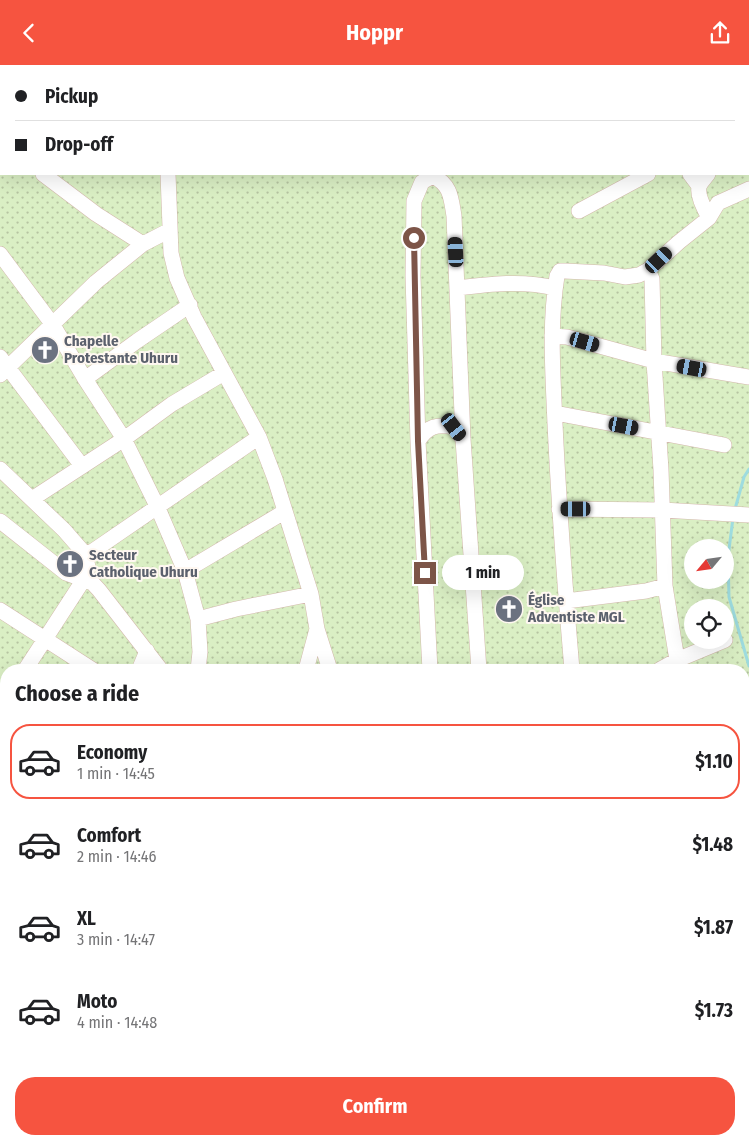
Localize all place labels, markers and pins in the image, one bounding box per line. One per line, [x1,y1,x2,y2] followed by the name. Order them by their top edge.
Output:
[64,332,178,367] place label: Chapelle Protestante Uhuru
[30,335,60,365] church icon: Chapelle Protestante Uhuru
[89,546,198,581] place label: Secteur Catholique Uhuru
[55,549,85,579] church icon: Secteur Catholique Uhuru
[527,591,625,626] place label: Église Adventiste MGL
[494,594,524,624] church icon: Église Adventiste MGL

